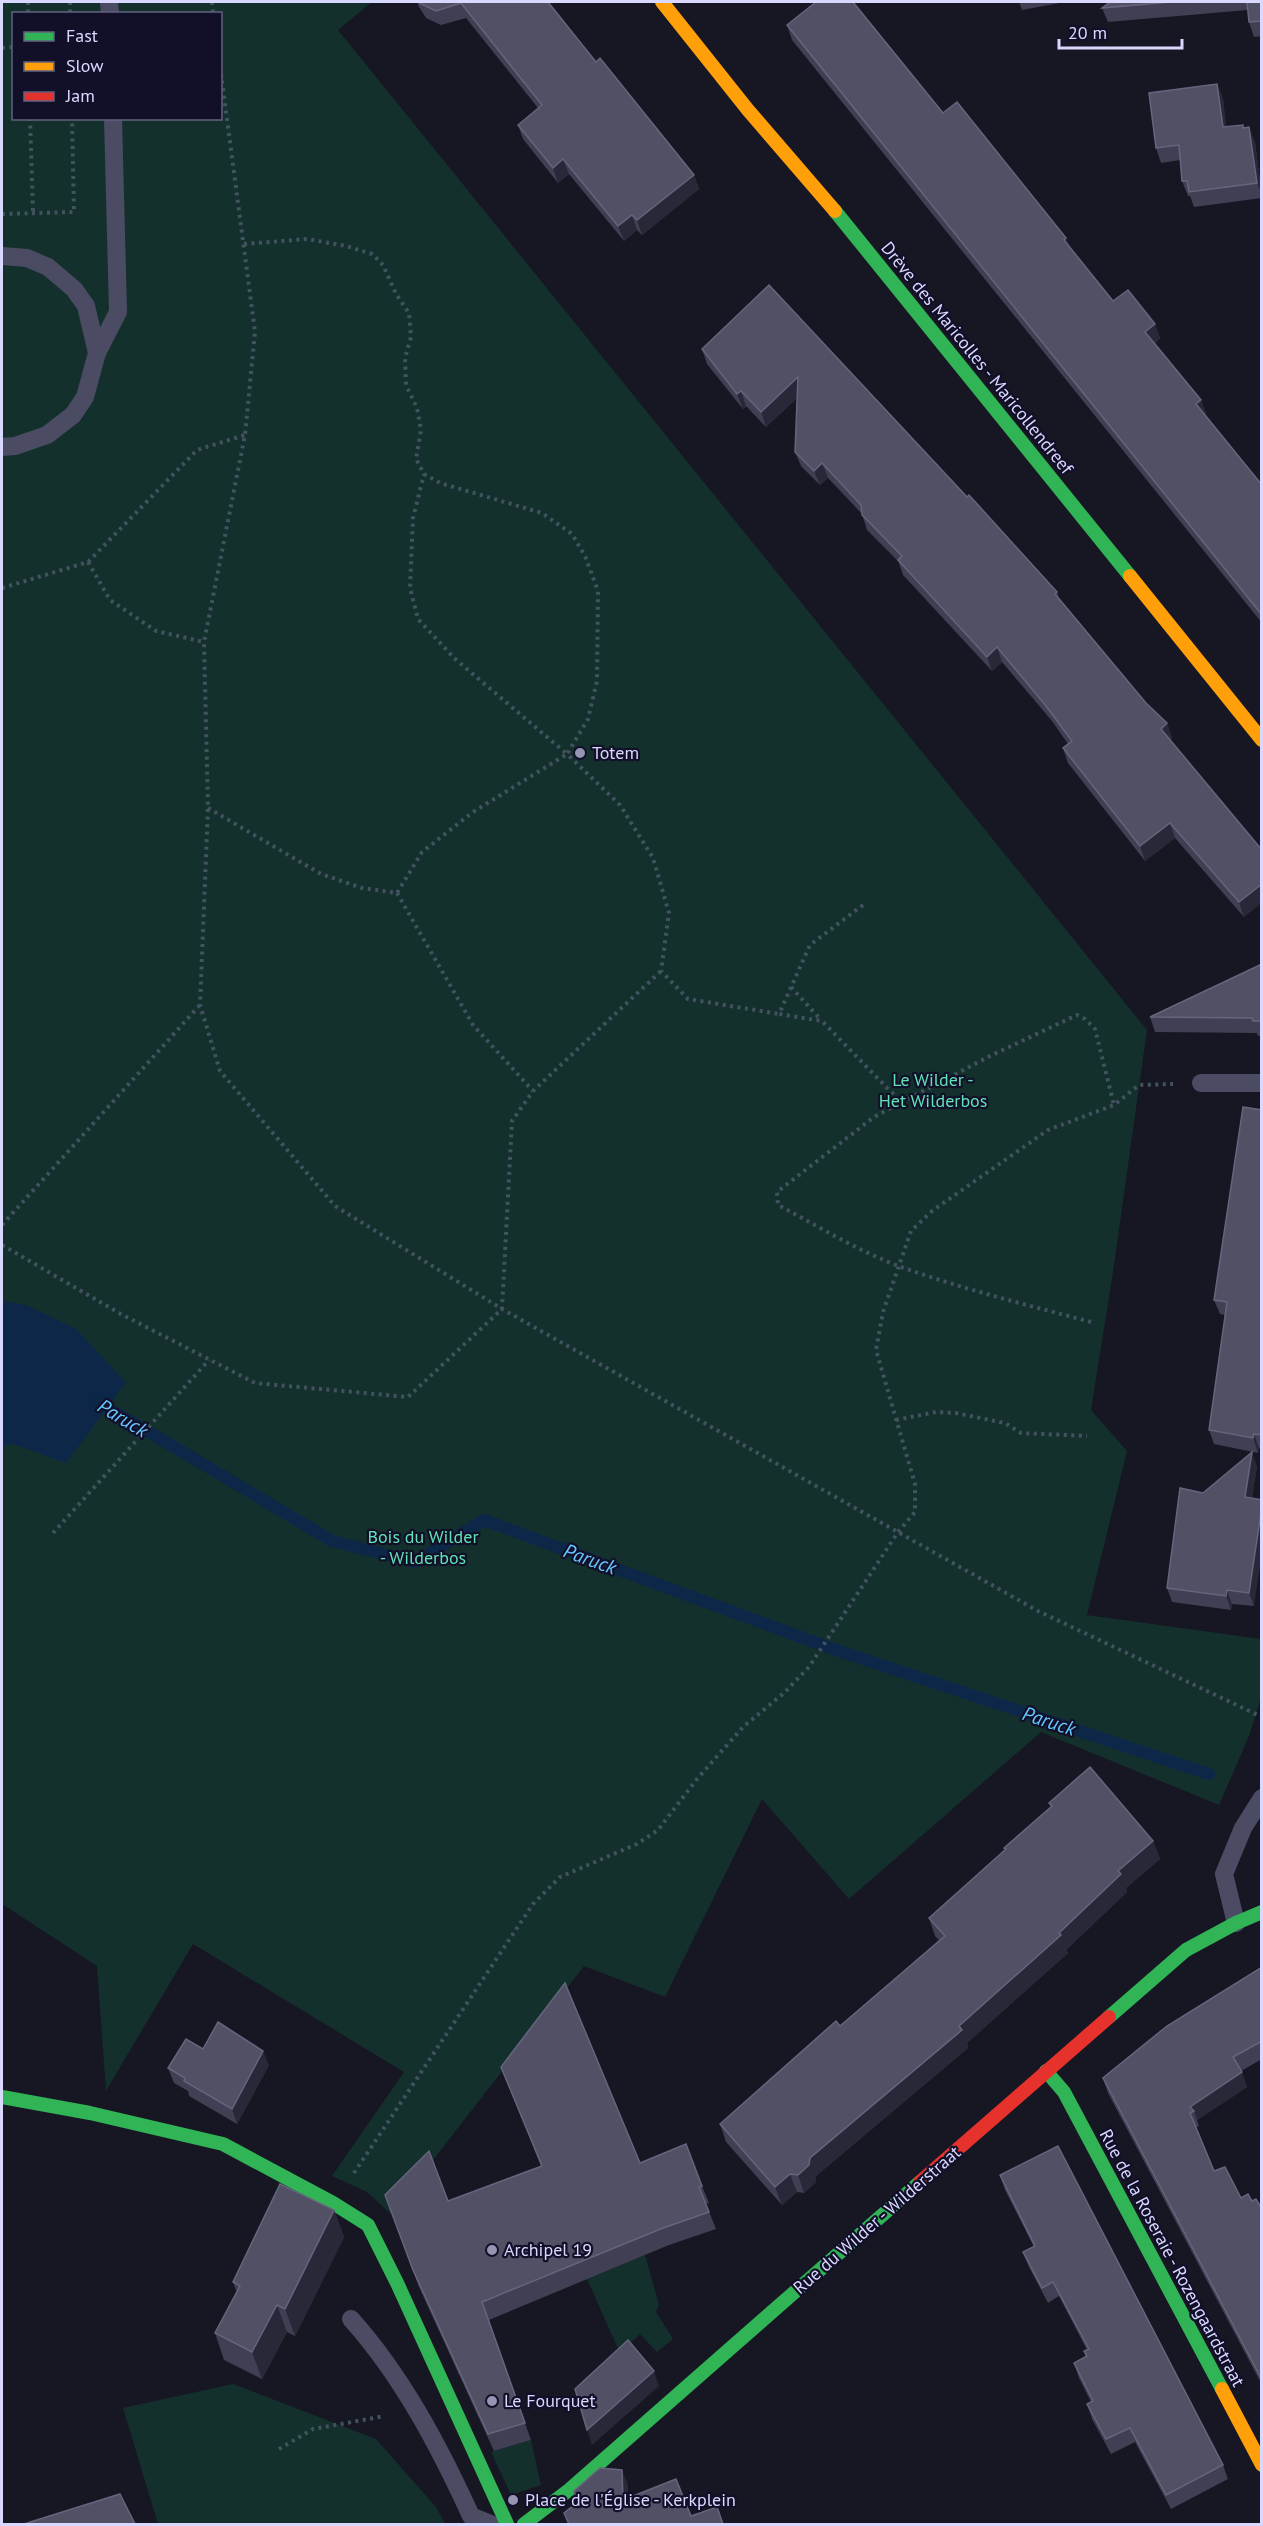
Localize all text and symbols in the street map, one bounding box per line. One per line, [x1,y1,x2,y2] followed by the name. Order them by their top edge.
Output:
[12,12,222,120] legend
[1059,12,1182,50] scale bar
[1068,21,1107,44] text: 20 m
[66,24,98,47] text: Fast
[66,54,104,77] text: Slow
[65,84,95,107] text: Jam
[876,237,1079,480] street label: Drève des Maricolles - Maricollendreef
[592,741,639,764] place label: Totem
[573,746,587,760] marker: Totem
[879,1068,987,1112] park label: Le Wilder - Het Wilderbos
[93,1393,154,1444] water label: Paruck
[367,1525,479,1569] park label: Bois du Wilder - Wilderbos
[560,1537,621,1581] water label: Paruck
[1019,1700,1080,1742] water label: Paruck
[1095,2125,1250,2390] street label: Rue de la Roseraie - Rozengaardstraat
[788,2141,965,2299] street label: Rue du Wilder - Wilderstraat
[504,2238,592,2261] place label: Archipel 19
[485,2243,499,2257] marker: Archipel 19
[504,2389,596,2412] place label: Le Fourquet
[485,2394,499,2408] marker: Le Fourquet
[525,2488,736,2511] place label: Place de l'Église - Kerkplein
[506,2493,520,2507] marker: Place de l'Église - Kerkplein

